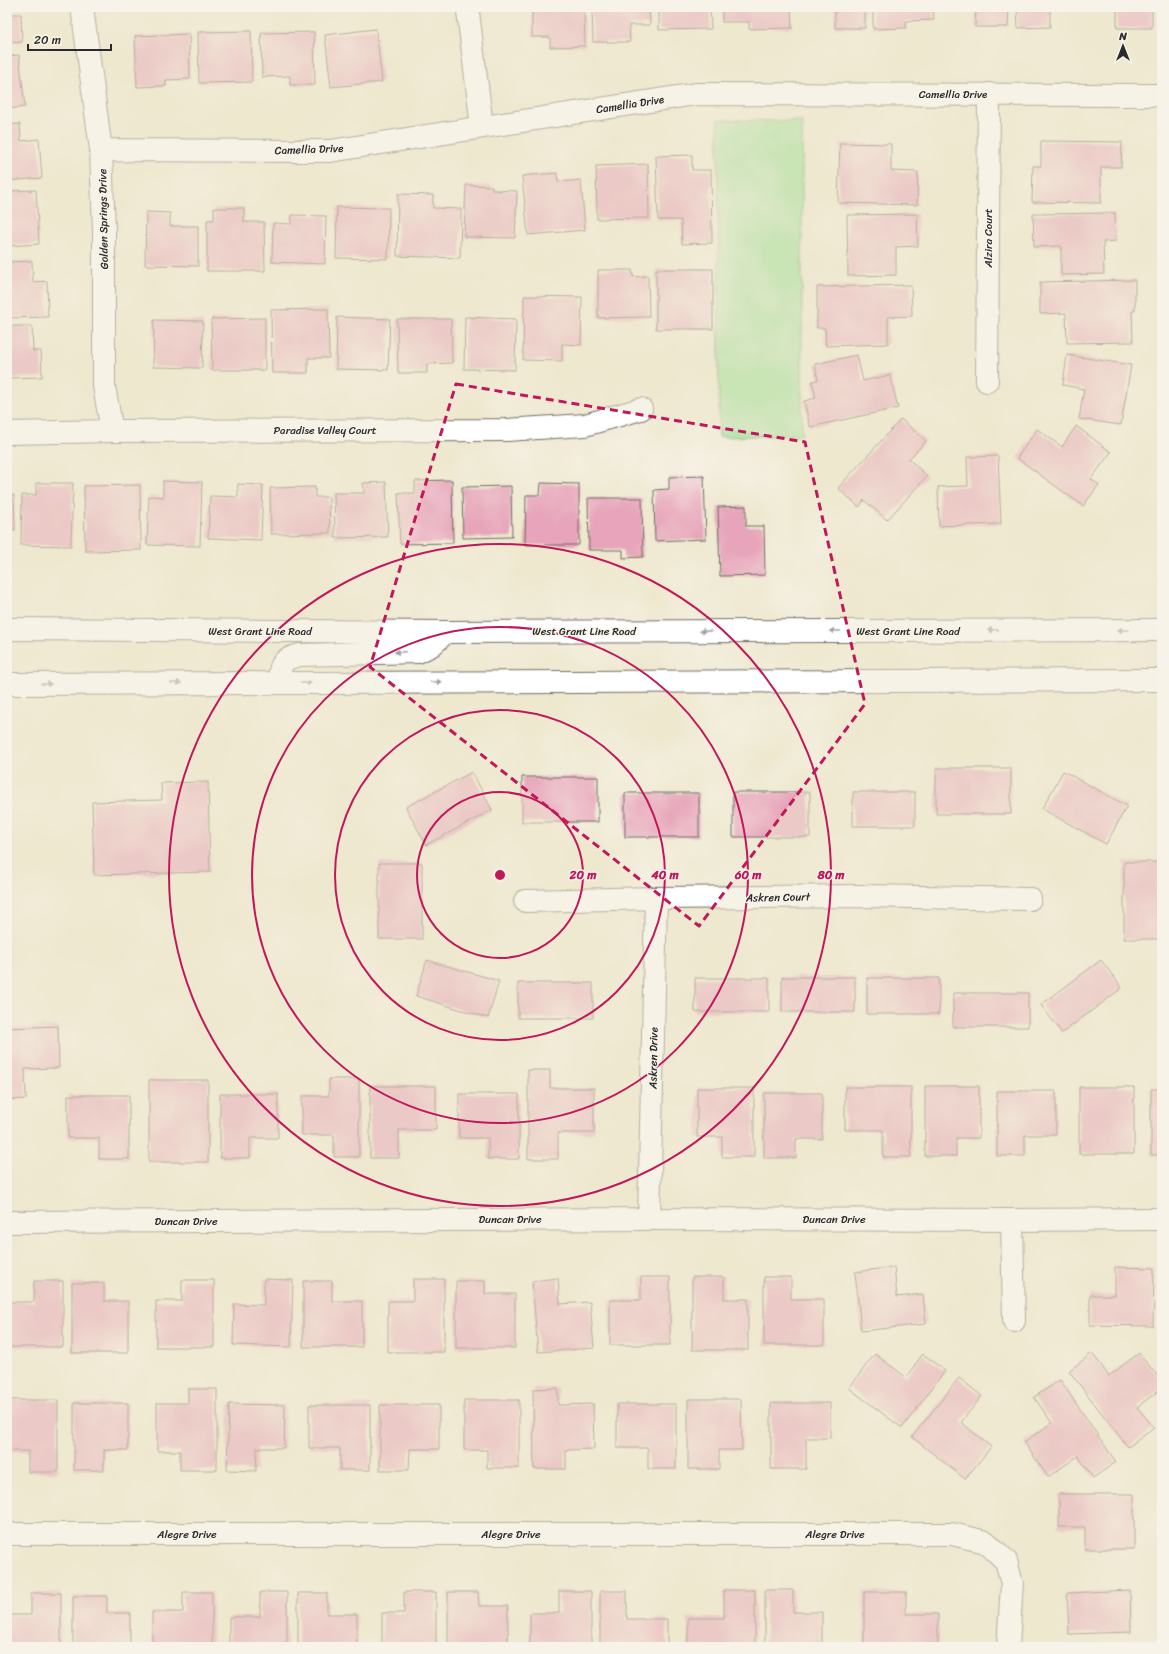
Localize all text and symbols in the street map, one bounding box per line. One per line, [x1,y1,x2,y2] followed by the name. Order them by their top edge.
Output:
[28,26,111,52] scale bar
[1103,26,1143,66] north arrow
[1118,27,1127,46] text: N
[34,29,61,51] text: 20 m
[919,85,988,104] street label: Camellia Drive
[595,90,666,119] street label: Camellia Drive
[274,139,344,160] street label: Camellia Drive
[93,168,114,269] street label: Golden Springs Drive
[979,208,998,269] street label: Alzira Court
[273,421,377,440] street label: Paradise Valley Court
[208,622,313,641] street label: West Grant Line Road
[532,622,637,641] street label: West Grant Line Road
[856,622,961,641] street label: West Grant Line Road
[986,627,999,633] one-way arrow
[1116,627,1129,633] one-way arrow
[698,628,711,634] one-way arrow
[828,628,841,634] one-way arrow
[393,649,406,655] one-way arrow
[430,679,443,685] one-way arrow
[170,680,183,686] one-way arrow
[300,680,313,686] one-way arrow
[40,681,53,687] one-way arrow
[569,864,597,886] text: 20 m
[650,864,679,886] text: 40 m
[734,864,762,886] text: 60 m
[816,864,845,886] text: 80 m
[493,868,507,882] centre of rings
[745,887,811,908] street label: Askren Court
[643,1026,664,1090] street label: Askren Drive
[478,1210,542,1229] street label: Duncan Drive
[802,1210,866,1229] street label: Duncan Drive
[154,1212,218,1231] street label: Duncan Drive
[156,1525,217,1544] street label: Alegre Drive
[480,1525,541,1544] street label: Alegre Drive
[804,1525,865,1544] street label: Alegre Drive

